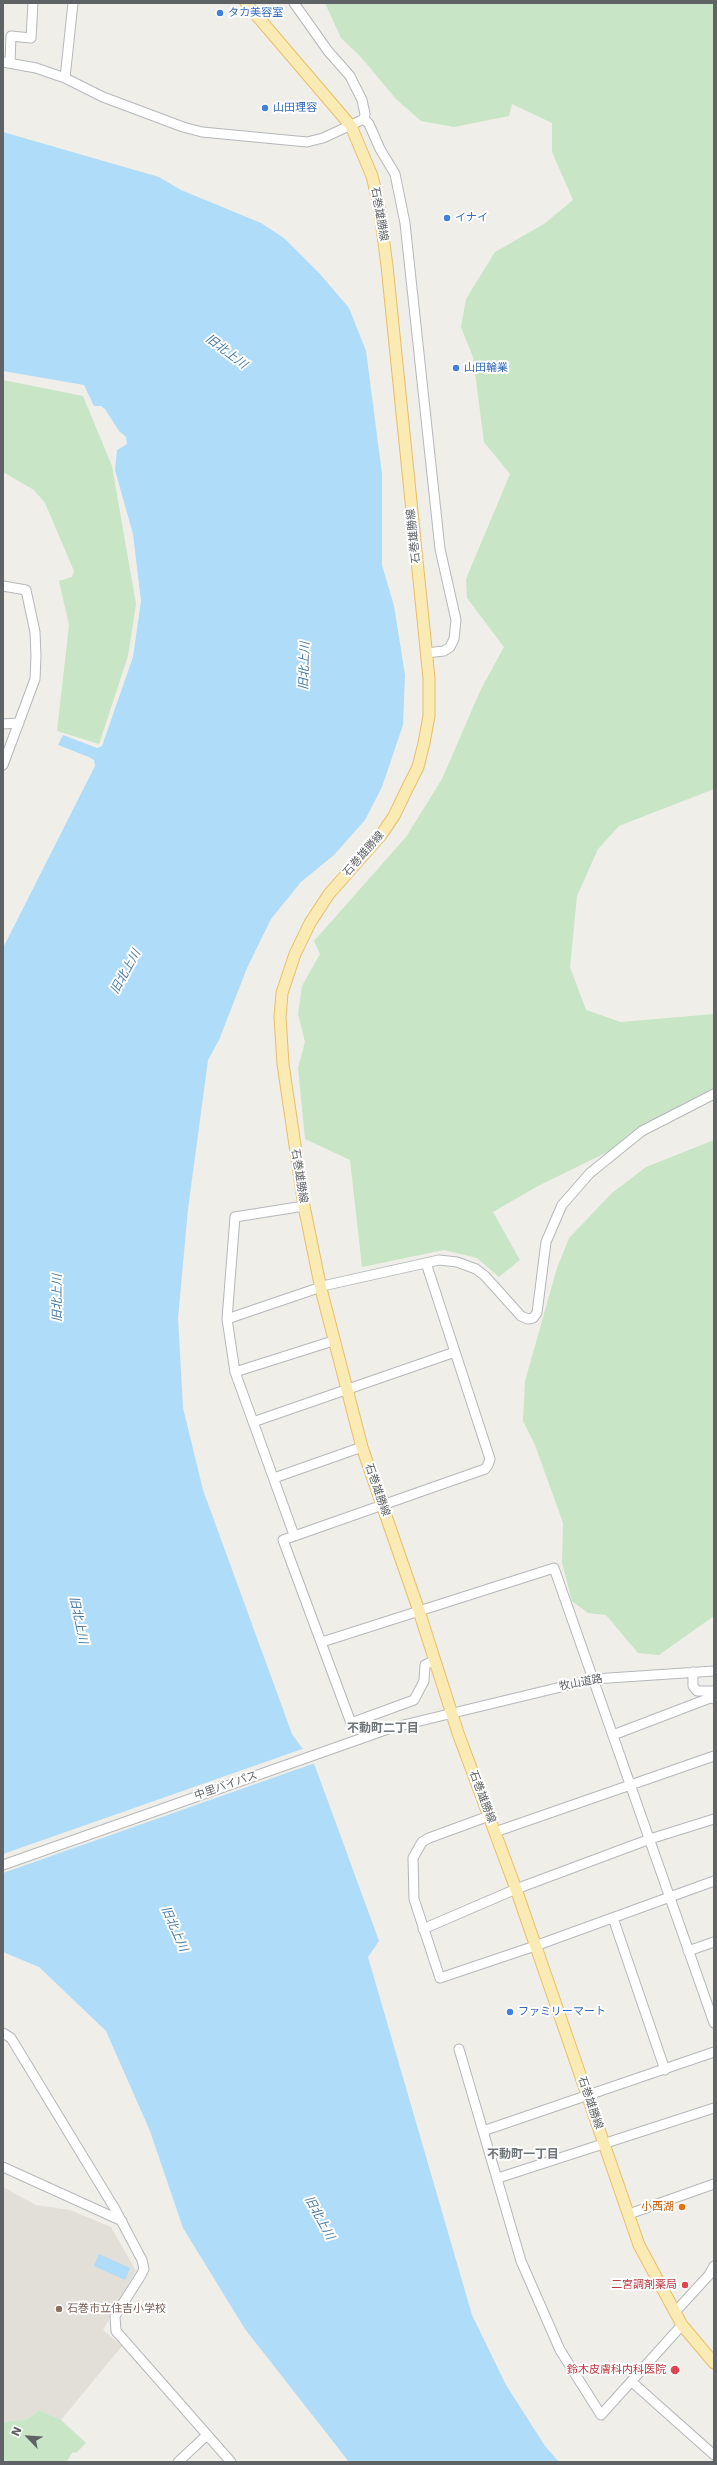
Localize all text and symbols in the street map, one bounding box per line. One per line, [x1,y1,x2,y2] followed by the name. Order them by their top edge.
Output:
[228,6,283,20] place label: タカ美容室
[215,8,225,18] marker: タカ美容室
[273,101,317,115] place label: 山田理容
[260,103,270,113] marker: 山田理容
[368,186,390,242] street label: 石巻雄勝線
[455,211,488,225] place label: イナイ
[442,213,452,223] marker: イナイ
[202,332,250,372] water label: 旧北上川
[464,361,508,375] place label: 山田輪業
[451,363,461,373] marker: 山田輪業
[405,508,423,564] street label: 石巻雄勝線
[297,642,313,690] water label: 旧北上川
[341,829,387,879] street label: 石巻雄勝線
[108,948,144,996] water label: 旧北上川
[288,1148,310,1204] street label: 石巻雄勝線
[51,1274,65,1322] water label: 旧北上川
[362,1462,392,1518] street label: 石巻雄勝線
[66,1595,90,1645] water label: 旧北上川
[558,1672,604,1694] street label: 牧山道路
[347,1722,419,1736] district label: 不動町二丁目
[193,1769,259,1803] street label: 中里バイパス
[466,1769,498,1825] street label: 石巻雄勝線
[158,1904,190,1954] water label: 旧北上川
[518,2005,606,2019] place label: ファミリーマート
[505,2007,515,2017] marker: ファミリーマート
[575,2075,605,2131] street label: 石巻雄勝線
[487,2148,559,2162] district label: 不動町一丁目
[301,2194,337,2242] water label: 旧北上川
[641,2200,674,2214] place label: 小西湖
[677,2202,687,2212] marker: 小西湖
[611,2278,677,2292] place label: 二宮調剤薬局
[680,2280,690,2290] marker: 二宮調剤薬局
[67,2302,166,2316] place label: 石巻市立住吉小学校
[54,2304,64,2314] marker: 石巻市立住吉小学校
[567,2363,666,2377] place label: 鈴木皮膚科内科医院
[669,2364,681,2376] marker: 鈴木皮膚科内科医院
[8,2417,48,2457] north arrow
[9,2425,25,2439] text: N

